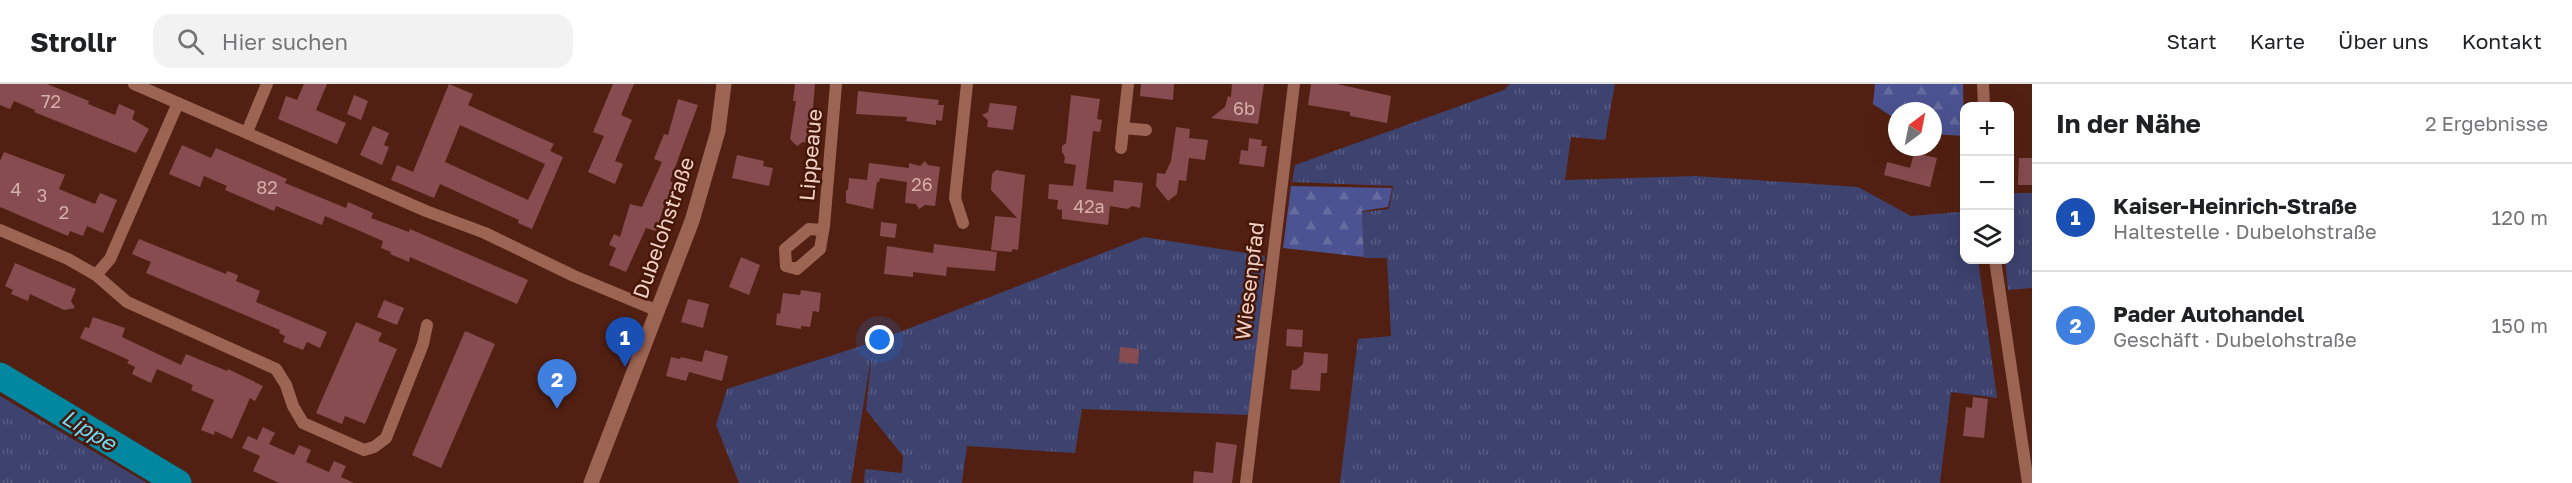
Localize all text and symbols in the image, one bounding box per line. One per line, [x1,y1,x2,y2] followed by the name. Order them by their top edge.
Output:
[153,14,573,68] search box
[30,25,117,58] text: Strollr
[174,25,207,58] icon: search
[222,28,348,55] text: Hier suchen
[2166,28,2217,54] text: Start
[2250,28,2305,54] text: Karte
[2338,28,2429,54] text: Über uns
[2462,28,2542,54] text: Kontakt
[41,90,61,112] house number: 72
[1233,97,1255,119] house number: 6b
[1888,102,1942,156] north arrow
[1960,102,2014,264] map controls
[1960,102,2014,156] button: +
[793,108,827,202] street label: Lippeaue
[2056,108,2201,139] text: In der Nähe
[2425,111,2548,135] text: 2 Ergebnisse
[627,153,699,302] street label: Dubelohstraße
[1960,156,2014,210] button: −
[911,173,933,195] house number: 26
[256,176,278,198] house number: 82
[11,178,22,200] house number: 4
[37,184,47,206] house number: 3
[2113,192,2357,219] text: Kaiser-Heinrich-Straße
[1073,195,1105,217] house number: 42a
[59,201,69,223] house number: 2
[2070,205,2081,229] text: 1
[2492,205,2548,229] text: 120 m
[1960,210,2014,264] button: layers
[2113,219,2377,243] text: Haltestelle · Dubelohstraße
[1229,220,1269,341] street label: Wiesenpfad
[2113,300,2304,327] text: Pader Autohandel
[2069,313,2082,337] text: 2
[2492,313,2548,337] text: 150 m
[606,318,644,367] pin: 1
[865,325,894,354] your location
[2113,327,2357,351] text: Geschäft · Dubelohstraße
[538,360,576,409] pin: 2
[57,403,123,457] water label: Lippe

